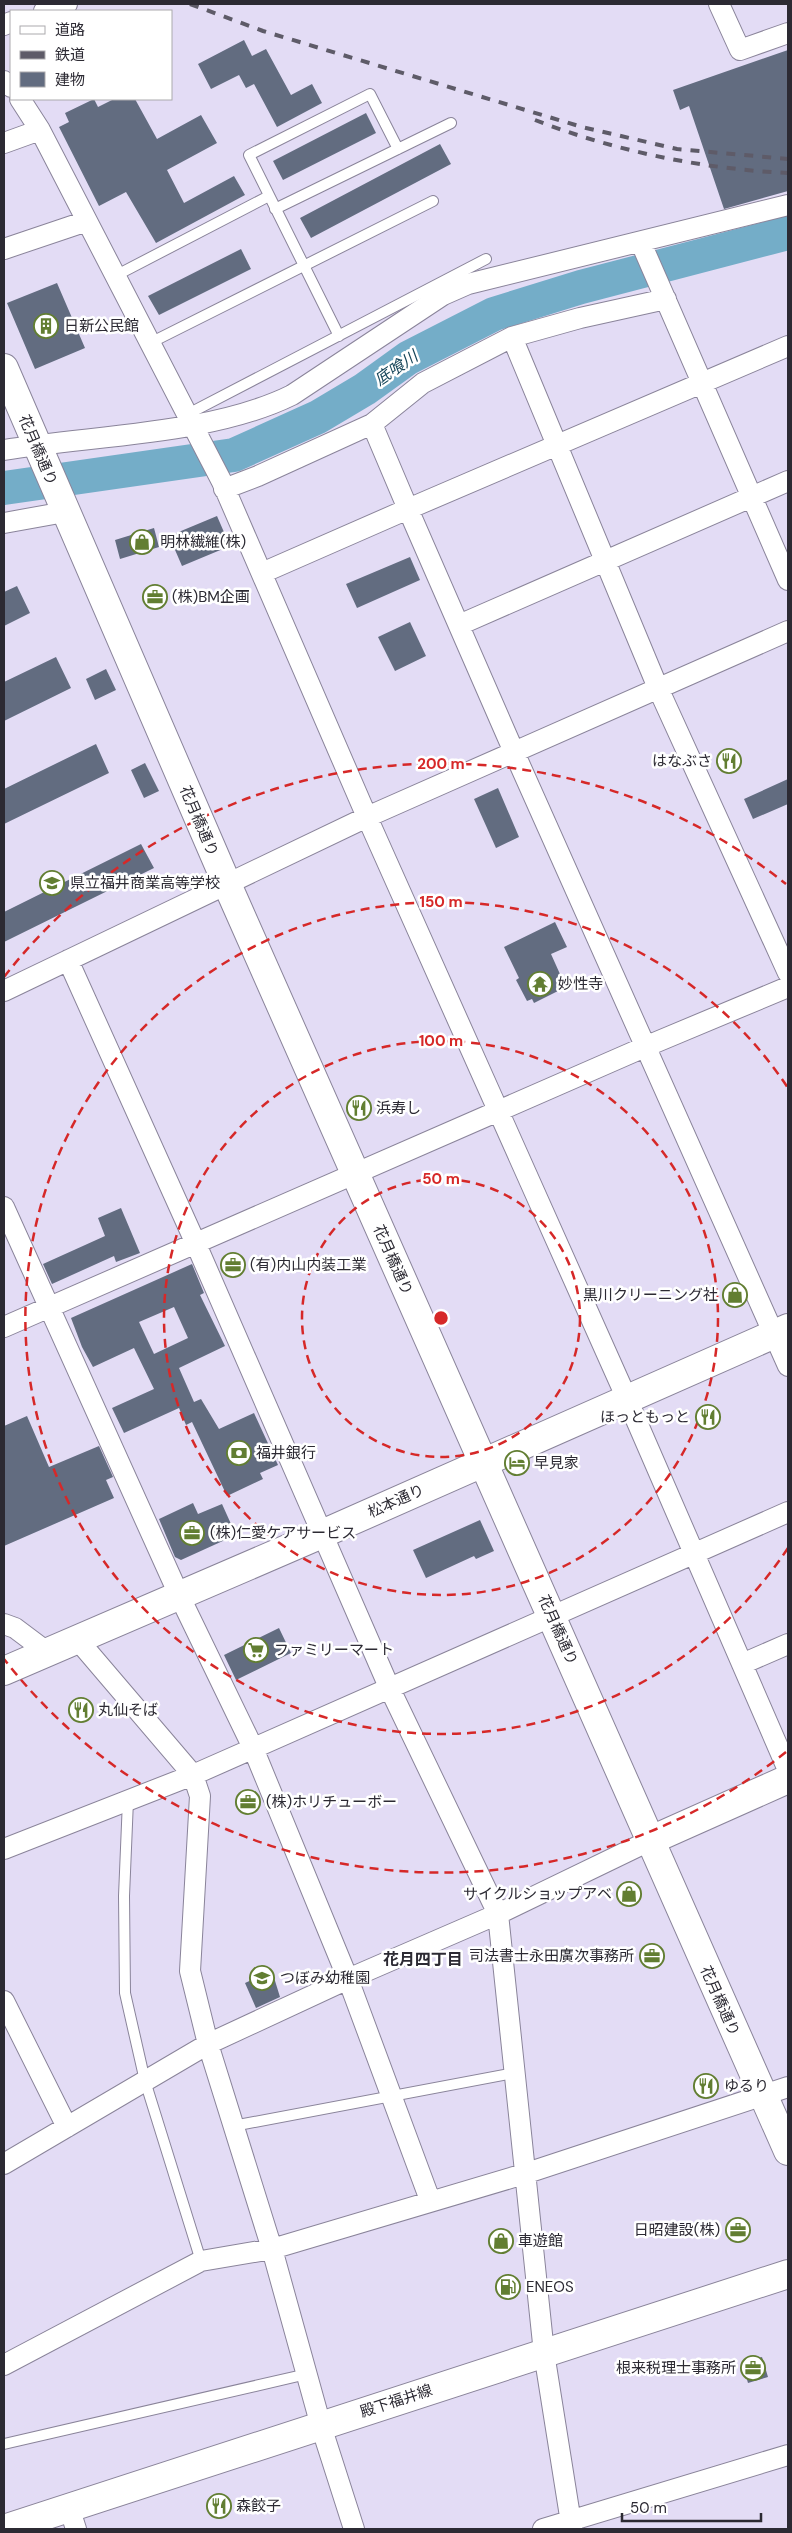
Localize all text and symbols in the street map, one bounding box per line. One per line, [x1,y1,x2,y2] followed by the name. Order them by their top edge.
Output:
[10,10,172,100] legend
[55,20,85,40] text: 道路
[55,45,85,65] text: 鉄道
[55,70,85,90] text: 建物
[33,313,59,339] building icon: 日新公民館
[64,316,139,336] place label: 日新公民館
[370,345,423,390] water label: 底喰川
[14,412,62,488] street label: 花月橋通り
[129,529,155,555] shop icon: 明林繊維(株)
[160,532,246,552] place label: 明林繊維(株)
[142,584,168,610] office icon: (株)BM企画
[172,587,250,607] place label: (株)BM企画
[716,748,742,774] restaurant icon: はなぶさ
[652,751,712,771] place label: はなぶさ
[417,754,465,774] text: 200 m
[175,783,223,859] street label: 花月橋通り
[39,870,65,896] school or university icon: 県立福井商業高等学校
[70,873,220,893] place label: 県立福井商業高等学校
[420,892,463,912] text: 150 m
[527,971,553,997] temple icon: 妙性寺
[558,974,603,994] place label: 妙性寺
[419,1031,463,1051] text: 100 m
[346,1095,372,1121] restaurant icon: 浜寿し
[376,1098,421,1118] place label: 浜寿し
[422,1169,460,1189] text: 50 m
[369,1222,417,1298] street label: 花月橋通り
[220,1252,246,1278] office icon: (有)内山内装工業
[250,1255,366,1275] place label: (有)内山内装工業
[722,1282,748,1308] shop icon: 黒川クリーニング社
[583,1285,718,1305] place label: 黒川クリーニング社
[432,1309,450,1327] centre of rings
[695,1404,721,1430] restaurant icon: ほっともっと
[600,1407,690,1427] place label: ほっともっと
[226,1440,252,1466] bank icon: 福井銀行
[256,1443,316,1463] place label: 福井銀行
[504,1450,530,1476] hotel icon: 早見家
[534,1453,579,1473] place label: 早見家
[365,1480,427,1522] street label: 松本通り
[179,1520,205,1546] office icon: (株)仁愛ケアサービス
[210,1523,356,1543] place label: (株)仁愛ケアサービス
[534,1592,582,1668] street label: 花月橋通り
[243,1637,269,1663] supermarket icon: ファミリーマート
[274,1640,394,1660] place label: ファミリーマート
[68,1697,94,1723] restaurant icon: 丸仙そば
[98,1700,158,1720] place label: 丸仙そば
[235,1789,261,1815] office icon: (株)ホリチューボー
[266,1792,397,1812] place label: (株)ホリチューボー
[616,1881,642,1907] shop icon: サイクルショップアベ
[463,1884,612,1904] place label: サイクルショップアベ
[639,1943,665,1969] office icon: 司法書士永田廣次事務所
[469,1946,634,1966] place label: 司法書士永田廣次事務所
[383,1949,463,1970] district label: 花月四丁目
[696,1963,744,2039] street label: 花月橋通り
[249,1965,275,1991] school or university icon: つぼみ幼稚園
[280,1968,370,1988] place label: つぼみ幼稚園
[693,2073,719,2099] restaurant icon: ゆるり
[724,2076,769,2096] place label: ゆるり
[725,2217,751,2243] office icon: 日昭建設(株)
[634,2220,720,2240] place label: 日昭建設(株)
[488,2228,514,2254] shop icon: 車遊館
[518,2231,563,2251] place label: 車遊館
[495,2274,521,2300] fuel station icon: ENEOS
[526,2277,574,2297] place label: ENEOS
[740,2355,766,2381] office icon: 根来税理士事務所
[616,2358,736,2378] place label: 根来税理士事務所
[357,2380,435,2422] street label: 殿下福井線
[622,2490,761,2522] scale bar
[206,2493,232,2519] restaurant icon: 森餃子
[236,2496,281,2516] place label: 森餃子
[630,2498,667,2518] text: 50 m

